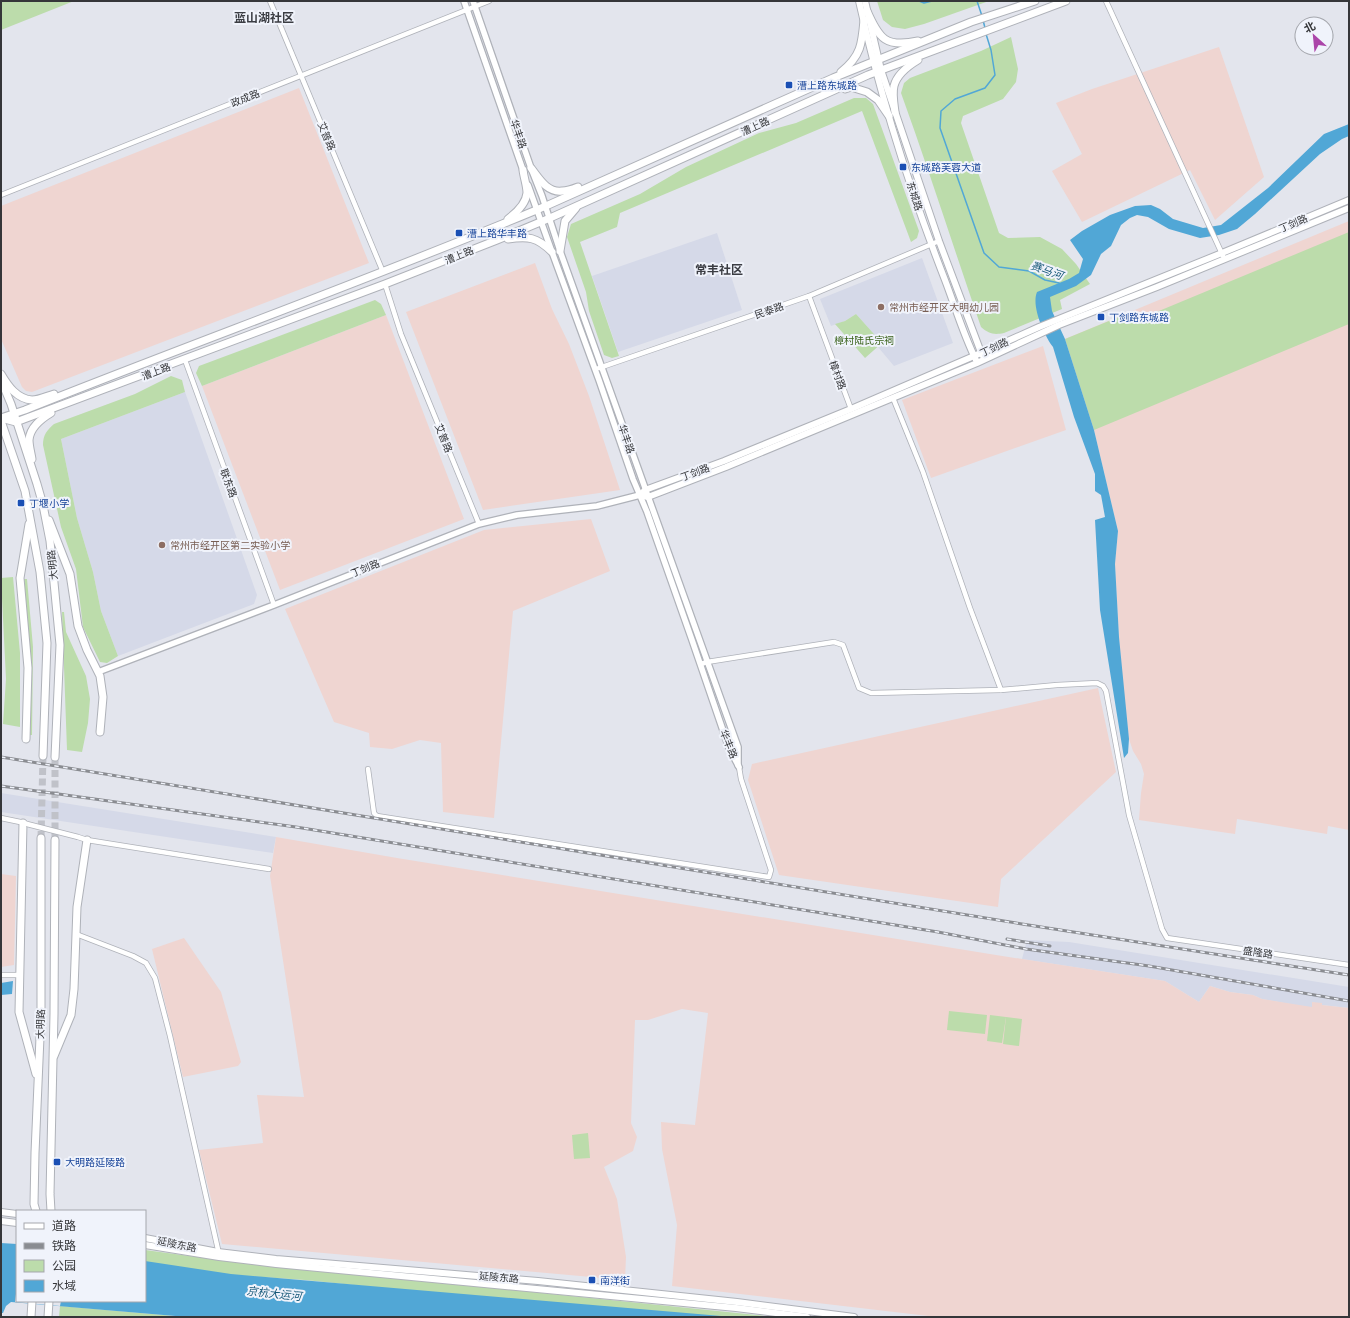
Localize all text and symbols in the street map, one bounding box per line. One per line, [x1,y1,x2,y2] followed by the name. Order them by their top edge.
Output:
[234,9,294,26] district label: 蓝山湖社区
[1294,16,1334,56] north arrow
[1301,17,1318,36] text: 北
[797,78,857,92] place label: 漕上路东城路
[784,80,794,90] marker: 漕上路东城路
[228,86,262,110] street label: 政成路
[738,114,772,138] street label: 漕上路
[507,118,531,150] street label: 华丰路
[315,119,339,153] street label: 艾普路
[911,160,981,174] place label: 东城路芙蓉大道
[898,162,908,172] marker: 东城路芙蓉大道
[904,180,926,212] street label: 东城路
[1276,211,1310,235] street label: 丁剑路
[467,226,527,240] place label: 漕上路华丰路
[454,228,464,238] marker: 漕上路华丰路
[442,243,476,267] street label: 漕上路
[1029,257,1067,283] water label: 赛马河
[695,261,743,278] district label: 常丰社区
[753,298,785,322] street label: 民泰路
[889,300,999,314] place label: 常州市经开区大明幼儿园
[876,302,886,312] marker: 常州市经开区大明幼儿园
[1109,310,1169,324] place label: 丁剑路东城路
[1096,312,1106,322] marker: 丁剑路东城路
[834,333,894,347] park label: 樟村陆氏宗祠
[977,334,1011,360] street label: 丁剑路
[140,359,172,383] street label: 漕上路
[826,359,850,391] street label: 樟村路
[432,421,456,455] street label: 艾普路
[615,423,639,455] street label: 华丰路
[679,460,711,484] street label: 丁剑路
[217,467,241,499] street label: 联东路
[29,496,69,510] place label: 丁堰小学
[16,498,26,508] marker: 丁堰小学
[170,538,290,552] place label: 常州市经开区第二实验小学
[157,540,167,550] marker: 常州市经开区第二实验小学
[43,549,61,581] street label: 大明路
[348,556,382,580] street label: 丁剑路
[717,727,741,761] street label: 华丰路
[1242,943,1274,961] street label: 盛隆路
[32,1009,48,1039] street label: 大明路
[65,1155,125,1169] place label: 大明路延陵路
[52,1157,62,1167] marker: 大明路延陵路
[16,1210,146,1302] legend
[52,1217,76,1234] text: 道路
[156,1233,198,1255] street label: 延陵东路
[52,1237,76,1254] text: 铁路
[52,1257,76,1274] text: 公园
[478,1268,520,1286] street label: 延陵东路
[600,1273,630,1287] place label: 南洋街
[587,1275,597,1285] marker: 南洋街
[52,1277,76,1294] text: 水域
[246,1283,304,1304] water label: 京杭大运河

